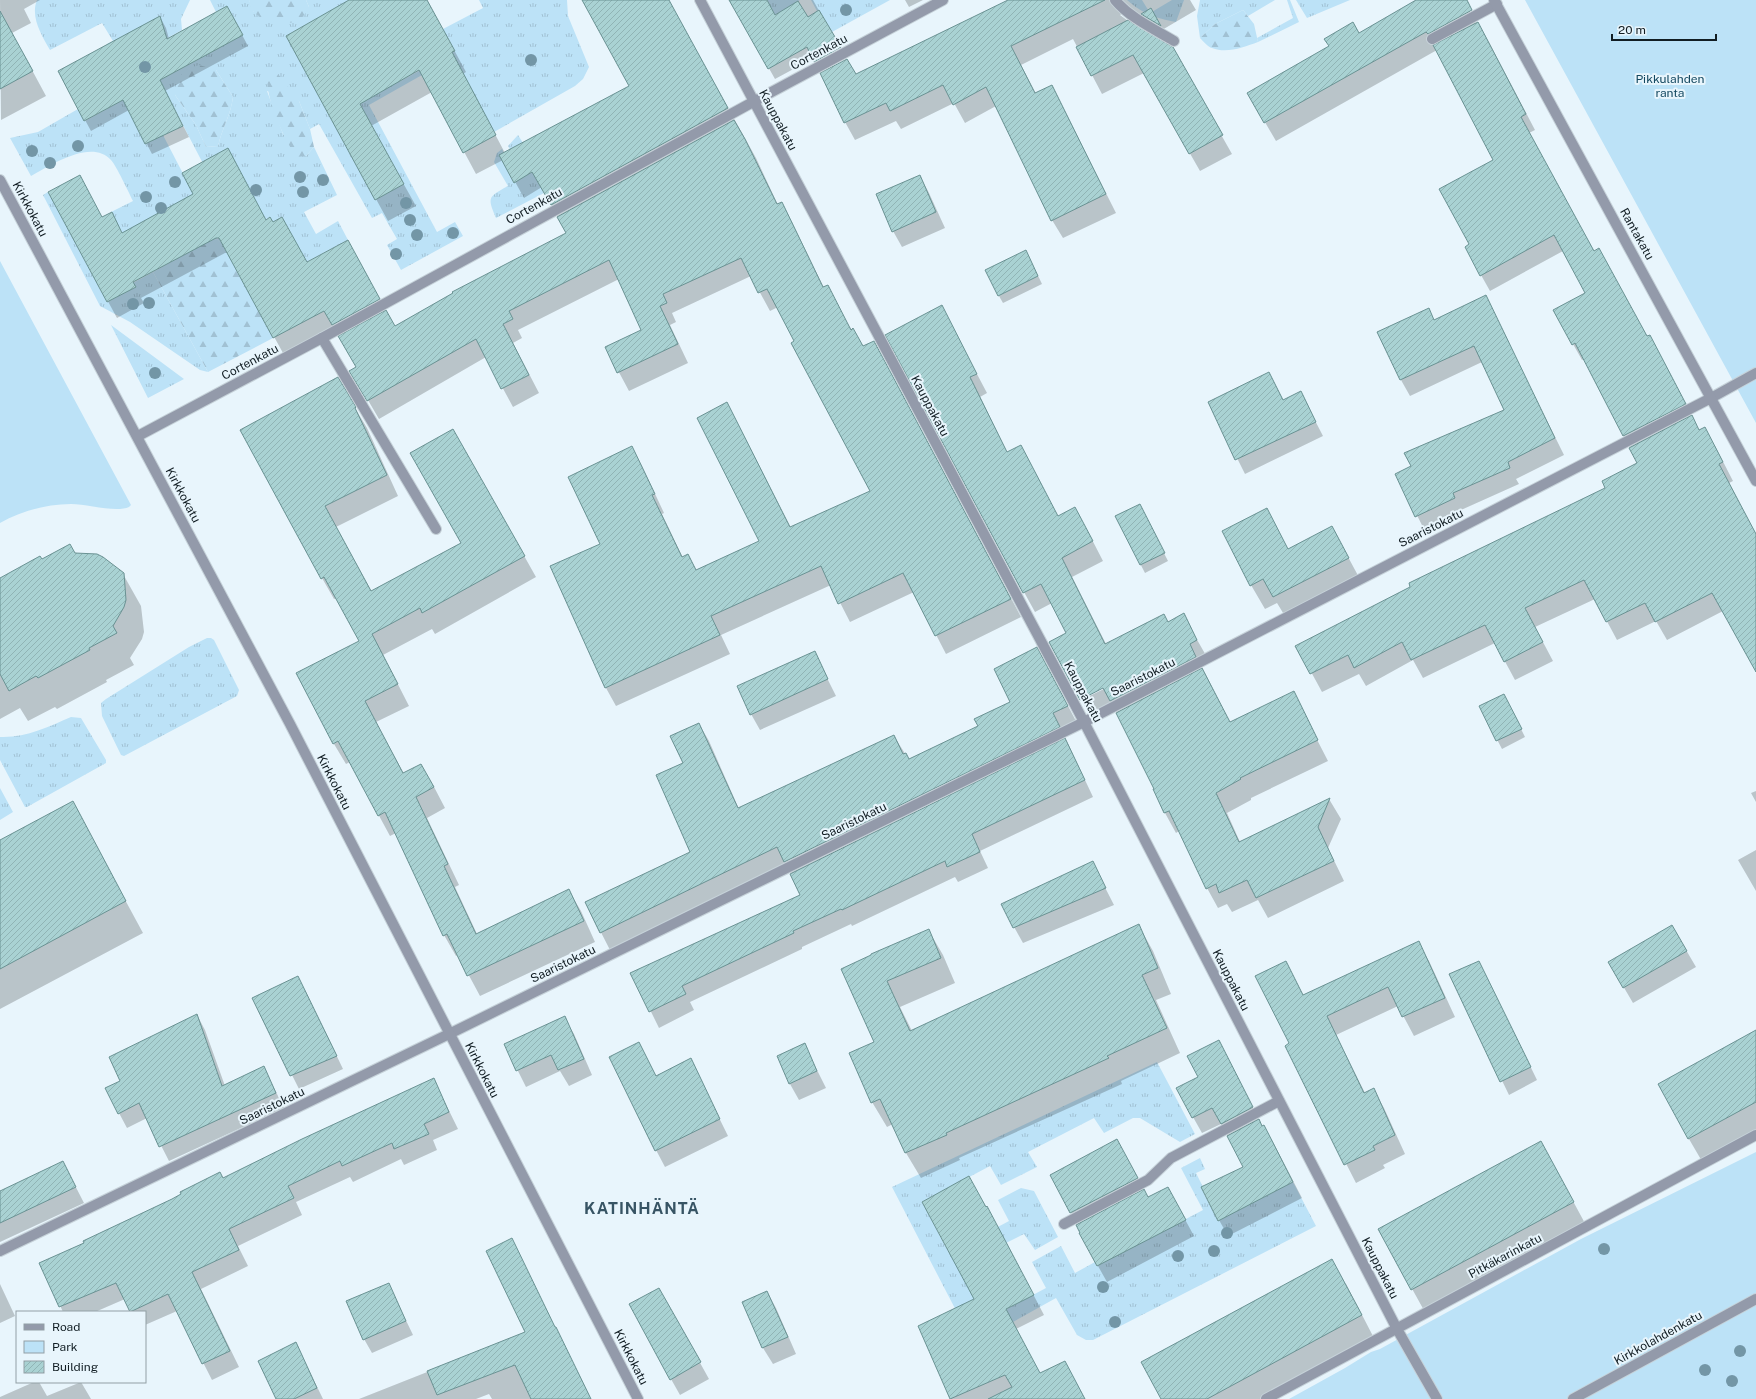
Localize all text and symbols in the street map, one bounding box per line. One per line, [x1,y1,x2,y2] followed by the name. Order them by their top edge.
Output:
[1612,16,1716,42] scale bar
[1618,23,1646,37] text: 20 m
[788,31,850,73] street label: Cortenkatu
[1635,72,1705,100] park label: Pikkulahden ranta
[756,87,800,153] street label: Kauppakatu
[10,179,50,239] street label: Kirkkokatu
[503,185,565,227] street label: Cortenkatu
[1617,206,1657,262] street label: Rantakatu
[219,341,281,383] street label: Cortenkatu
[908,373,952,439] street label: Kauppakatu
[163,465,203,525] street label: Kirkkokatu
[1396,506,1466,550] street label: Saaristokatu
[1108,655,1178,699] street label: Saaristokatu
[1061,659,1105,725] street label: Kauppakatu
[314,752,354,812] street label: Kirkkokatu
[819,799,889,843] street label: Saaristokatu
[528,942,598,986] street label: Saaristokatu
[1210,947,1252,1013] street label: Kauppakatu
[462,1040,502,1100] street label: Kirkkokatu
[237,1084,307,1128] street label: Saaristokatu
[584,1198,700,1218] district label: KATINHÄNTÄ
[1466,1231,1544,1281] street label: Pitkäkarinkatu
[1359,1235,1401,1301] street label: Kauppakatu
[1612,1308,1704,1368] street label: Kirkkolahdenkatu
[16,1311,146,1383] legend
[52,1320,80,1334] text: Road
[611,1327,651,1387] street label: Kirkkokatu
[52,1340,78,1354] text: Park
[52,1360,98,1374] text: Building

